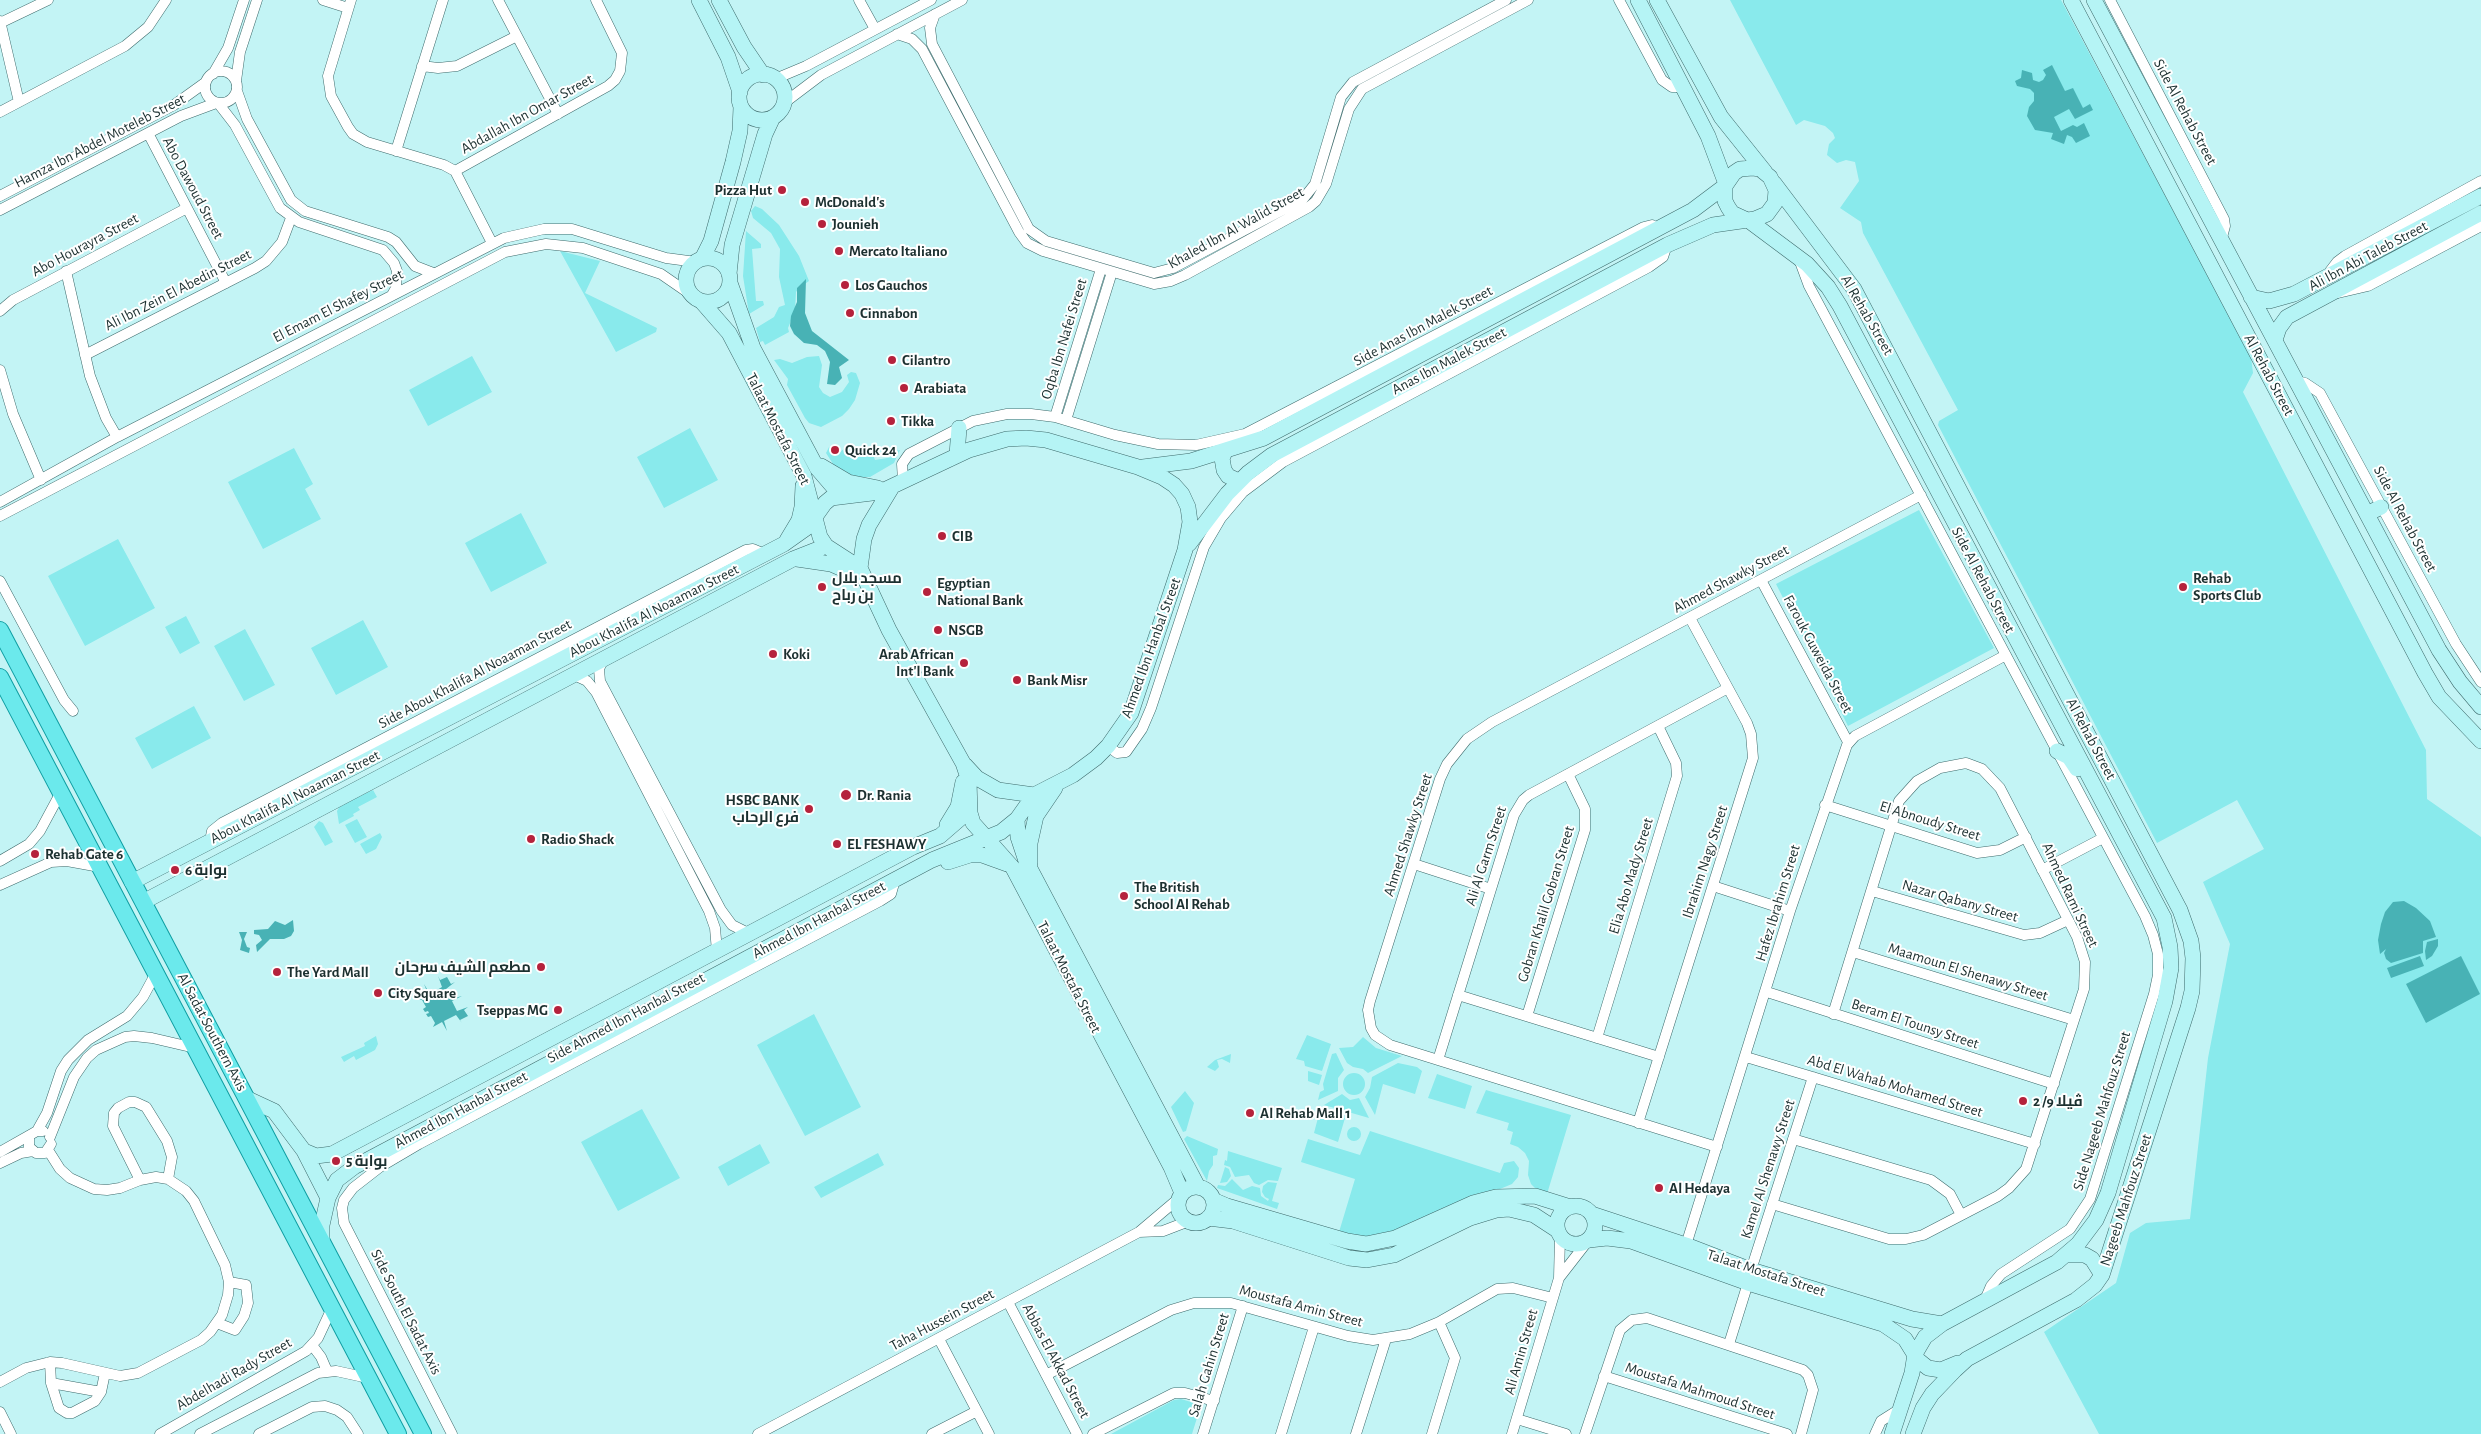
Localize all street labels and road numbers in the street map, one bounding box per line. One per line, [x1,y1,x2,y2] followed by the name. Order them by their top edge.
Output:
[2149,56,2221,168] street label: Side Al Rehab Street
[458,70,596,158] street label: Abdallah Ibn Omar Street
[11,90,189,192] street label: Hamza Ibn Abdel Moteleb Street
[159,134,227,242] street label: Abo Dawoud Street
[1165,183,1307,273] street label: Khaled Ibn Al Walid Street
[29,209,141,281] street label: Abo Hourayra Street
[2305,217,2431,295] street label: Ali Ibn Abi Taleb Street
[102,245,254,335] street label: Ali Ibn Zein El Abedin Street
[270,265,406,347] street label: El Emam El Shafey Street
[1837,272,1897,358] street label: Al Rehab Street
[1037,276,1091,402] street label: Oqba Ibn Nafei Street
[1350,282,1496,370] street label: Side Anas Ibn Malek Street
[1389,323,1509,399] street label: Anas Ibn Malek Street
[2240,331,2298,419] street label: Al Rehab Street
[742,370,814,488] street label: Talaat Mostafa Street
[2369,463,2441,575] street label: Side Al Rehab Street
[1947,524,2019,636] street label: Side Al Rehab Street
[1670,541,1792,617] street label: Ahmed Shawky Street
[566,560,742,662] street label: Abou Khalifa Al Noaaman Street
[1117,575,1185,721] street label: Ahmed Ibn Hanbal Street
[1779,592,1857,716] street label: Farouk Guweida Street
[375,615,575,733] street label: Side Abou Khalifa Al Noaaman Street
[2062,695,2120,783] street label: Al Rehab Street
[207,746,383,848] street label: Abou Khalifa Al Noaaman Street
[1380,771,1436,899] street label: Ahmed Shawky Street
[1877,797,1983,845] street label: El Abnoudy Street
[1678,803,1732,921] street label: Ibrahim Nagy Street
[1461,804,1511,908] street label: Ali Al Garm Street
[1605,816,1657,936] street label: Elia Abo Mady Street
[1514,824,1578,984] street label: Gobran Khalil Gobran Street
[2038,840,2102,950] street label: Ahmed Rami Street
[1752,843,1804,963] street label: Hafez Ibrahim Street
[1900,876,2020,926] street label: Nazar Qabany Street
[750,877,888,963] street label: Ahmed Ibn Hanbal Street
[1033,918,1105,1036] street label: Talaat Mostafa Street
[1886,939,2050,1005] street label: Maamoun El Shenawy Street
[544,969,708,1067] street label: Side Ahmed Ibn Hanbal Street
[173,970,251,1094] street label: Al Sadat Southern Axis
[1849,995,1981,1053] street label: Beram El Tounsy Street
[2069,1029,2135,1193] street label: Side Nageeb Mahfouz Street
[1805,1051,1985,1121] street label: Abd El Wahab Mohamed Street
[392,1067,530,1153] street label: Ahmed Ibn Hanbal Street
[1737,1097,1799,1241] street label: Kamel Al Shenawy Street
[2096,1132,2156,1268] street label: Nageeb Mahfouz Street
[1705,1245,1827,1301] street label: Talaat Mostafa Street
[367,1246,445,1378] street label: Side South El Sadat Axis
[1237,1281,1365,1331] street label: Moustafa Amin Street
[887,1285,997,1355] street label: Taha Hussein Street
[1018,1301,1094,1421] street label: Abbas El Akkad Street
[1500,1307,1542,1397] street label: Ali Amin Street
[1185,1311,1233,1419] street label: Salah Gahin Street
[173,1334,295,1414] street label: Abdelhadi Rady Street
[1623,1358,1777,1424] street label: Moustafa Mahmoud Street

